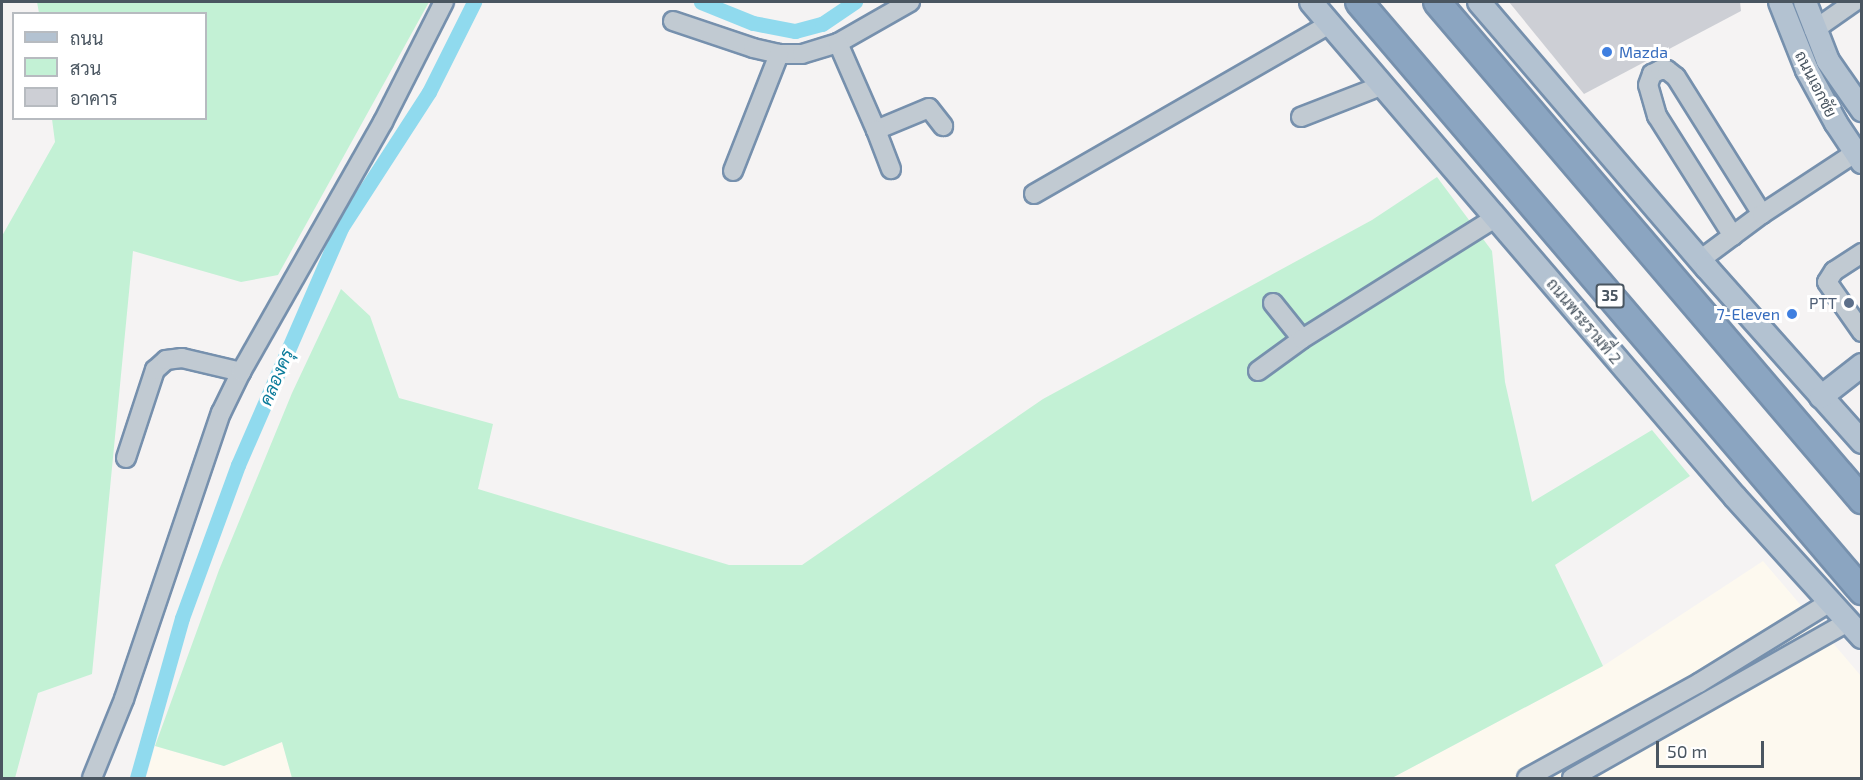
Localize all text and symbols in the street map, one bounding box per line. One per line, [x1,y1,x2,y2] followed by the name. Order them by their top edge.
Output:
[12,12,207,120] legend
[70,27,103,49] text: ถนน
[1619,42,1668,62] place label: Mazda
[1600,45,1614,59] marker: Mazda
[1791,48,1841,120] street label: ถนนเอกชัย
[70,57,101,79] text: สวน
[70,87,118,109] text: อาคาร
[1543,274,1625,368] street label: ถนนพระรามที่ 2
[1595,284,1625,308] road number: 35
[1809,293,1837,313] place label: PTT
[1842,296,1856,310] marker: PTT
[1716,304,1780,324] place label: 7-Eleven
[1785,307,1799,321] marker: 7-Eleven
[254,345,298,409] water label: คลองครุ
[1659,729,1767,767] scale bar
[1667,740,1707,762] text: 50 m

